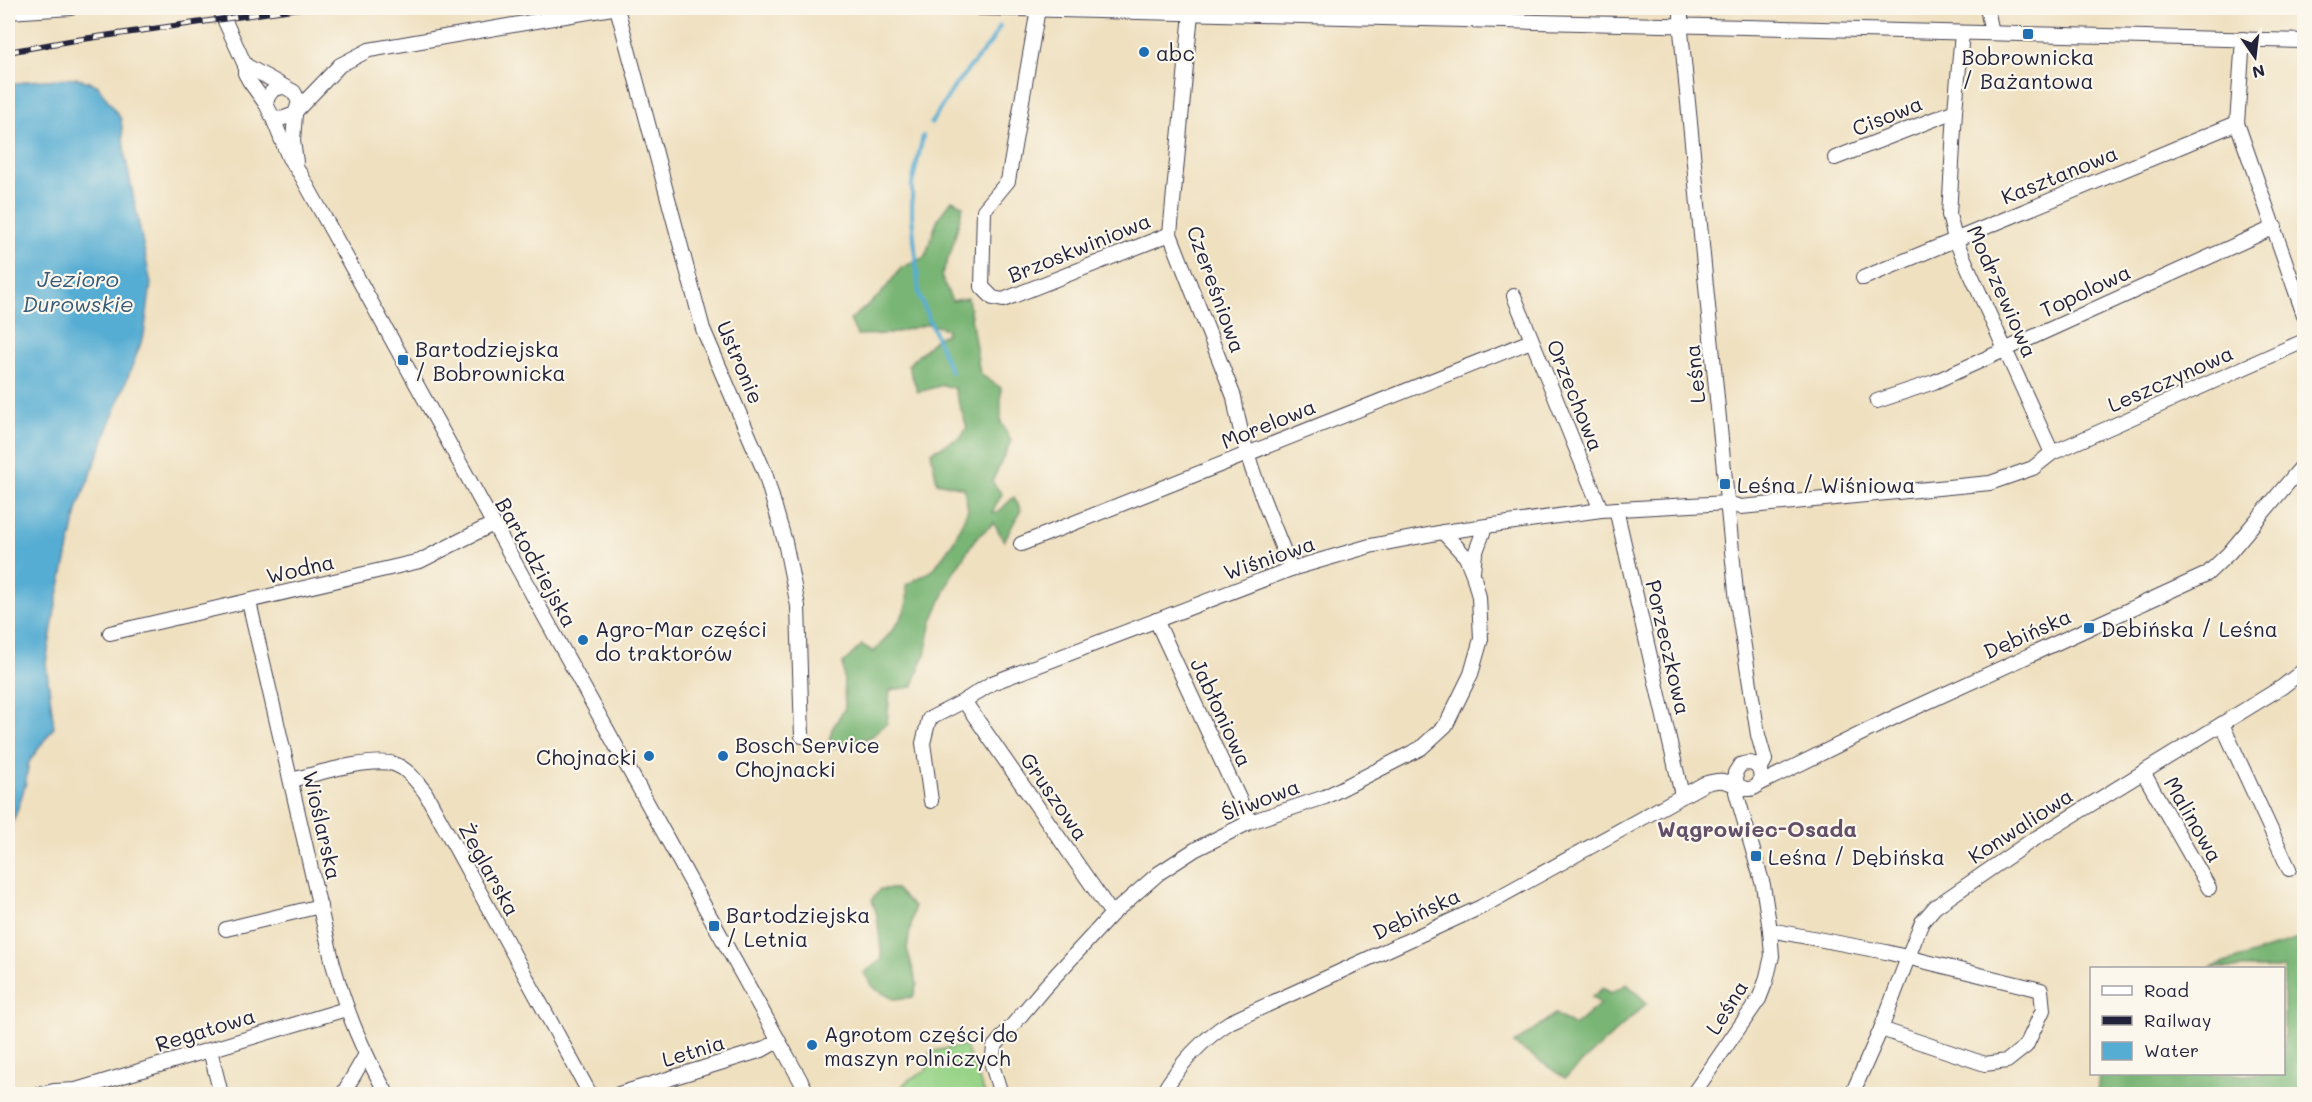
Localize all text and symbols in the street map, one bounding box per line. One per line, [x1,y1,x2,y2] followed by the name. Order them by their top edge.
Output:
[2021,27,2035,41] marker: Bobrownicka / Bażantowa
[2225,27,2285,87] north arrow
[1156,39,1195,66] place label: abc
[1962,43,2094,94] place label: Bobrownicka / Bażantowa
[1137,45,1151,59] marker: abc
[2250,60,2267,84] text: N
[1848,89,1926,141] street label: Cisowa
[1997,138,2121,210] street label: Kasztanowa
[1004,206,1154,288] street label: Brzoskwiniowa
[1962,221,2044,361] street label: Modrzewiowa
[1182,222,1252,356] street label: Czereśniowa
[2035,257,2135,323] street label: Topolowa
[22,264,134,318] water label: Jezioro Durowskie
[711,316,771,408] street label: Ustronie
[415,335,566,386] place label: Bartodziejska / Bobrownicka
[1541,335,1611,455] street label: Orzechowa
[2103,338,2237,418] street label: Leszczynowa
[1677,343,1711,405] street label: Leśna
[396,353,410,367] marker: Bartodziejska / Bobrownicka
[1217,392,1319,454] street label: Morelowa
[1737,471,1915,498] place label: Leśna / Wiśniowa
[1718,477,1732,491] marker: Leśna / Wiśniowa
[490,492,584,632] street label: Bartodziejska
[1220,529,1318,585] street label: Wiśniowa
[263,547,337,589] street label: Wodna
[1640,577,1698,717] street label: Porzeczkowa
[1979,602,2075,664] street label: Dębińska
[595,615,767,666] place label: Agro-Mar części do traktorów
[2101,615,2278,642] place label: Debińska / Leśna
[2082,621,2096,635] marker: Debińska / Leśna
[576,633,590,647] marker: Agro-Mar części do traktorów
[1185,653,1259,771] street label: Jabłoniowa
[735,731,880,782] place label: Bosch Service Chojnacki
[536,743,637,770] place label: Chojnacki
[1015,747,1095,845] street label: Gruszowa
[642,749,656,763] marker: Chojnacki
[716,749,730,763] marker: Bosch Service Chojnacki
[297,768,349,882] street label: Wioślarska
[2159,771,2229,867] street label: Malinowa
[1217,772,1303,826] street label: Śliwowa
[1962,781,2078,869] street label: Konwaliowa
[1657,814,1857,843] district label: Wągrowiec-Osada
[453,818,527,920] street label: Żeglarska
[1768,843,1945,870] place label: Leśna / Dębińska
[1749,849,1763,863] marker: Leśna / Dębińska
[1368,881,1464,945] street label: Dębińska
[726,901,870,952] place label: Bartodziejska / Letnia
[707,919,721,933] marker: Bartodziejska / Letnia
[2090,967,2285,1075] legend
[1699,975,1753,1039] street label: Leśna
[2144,978,2189,1002] text: Road
[152,1001,258,1057] street label: Regatowa
[2144,1008,2211,1032] text: Railway
[824,1020,1018,1071] place label: Agrotom części do maszyn rolniczych
[658,1028,728,1072] street label: Letnia
[805,1038,819,1052] marker: Agrotom części do maszyn rolniczych
[2144,1038,2199,1062] text: Water

